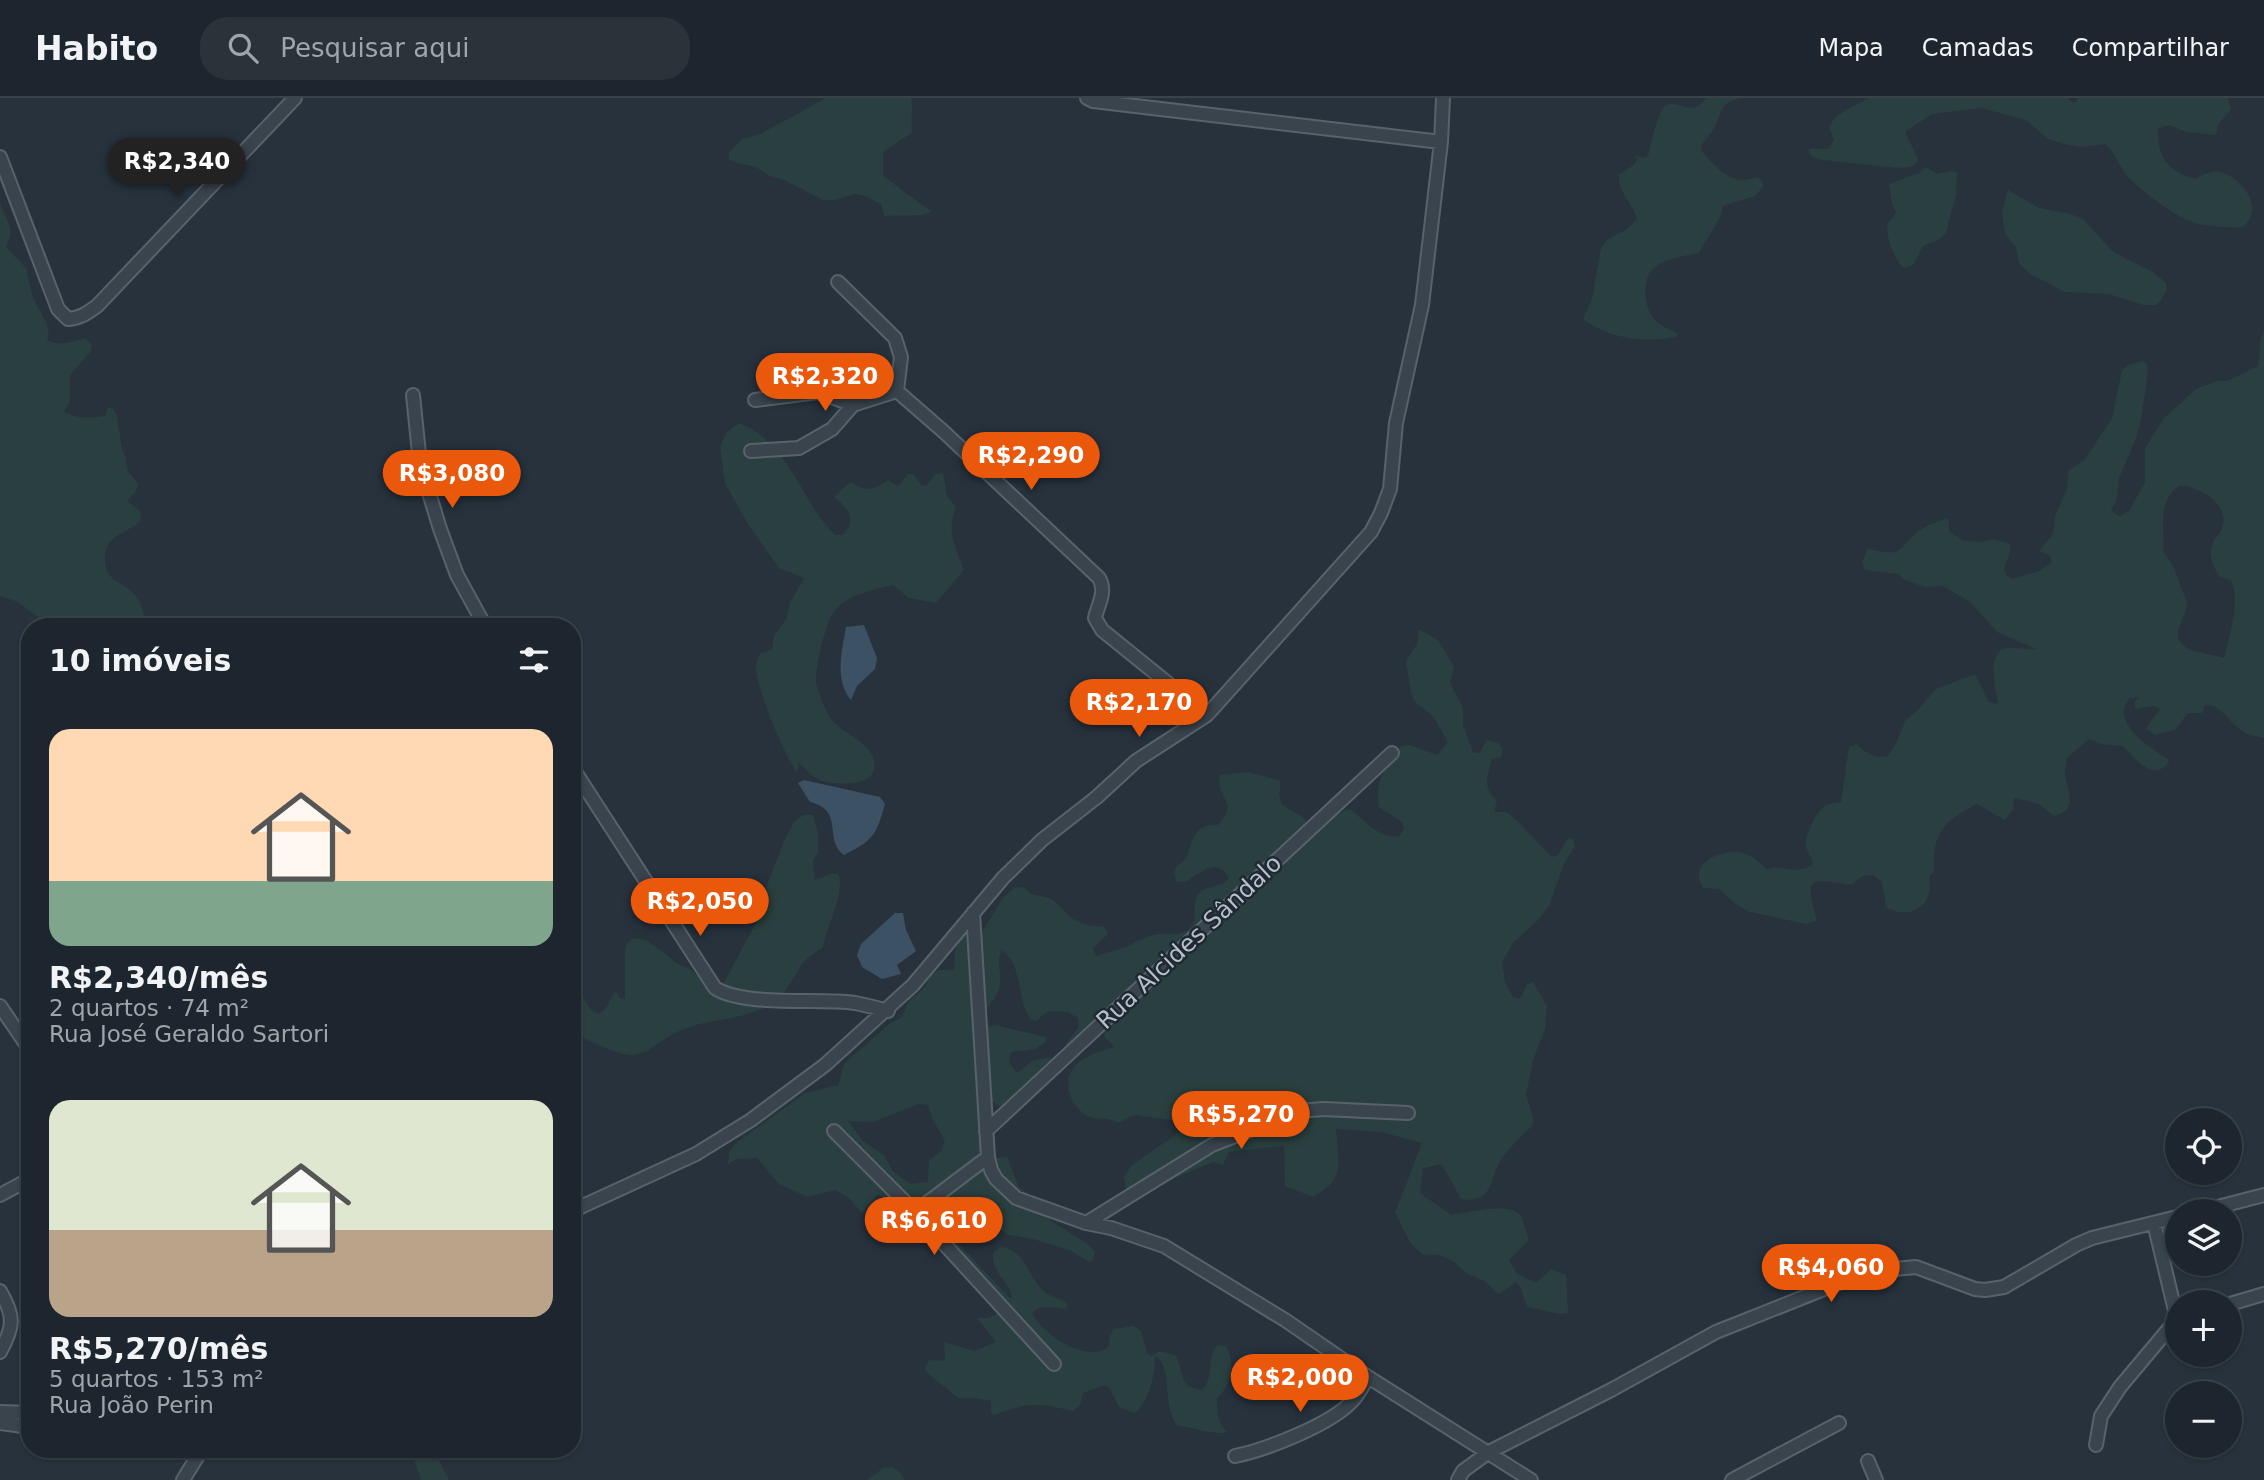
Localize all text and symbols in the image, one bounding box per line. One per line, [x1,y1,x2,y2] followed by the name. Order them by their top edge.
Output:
[200,17,690,80] search box
[35,29,158,68] text: Habito
[224,29,262,67] icon: search
[280,33,469,63] text: Pesquisar aqui
[1818,34,1884,62] text: Mapa
[1922,34,2034,62] text: Camadas
[2072,34,2229,62] text: Compartilhar
[112,139,242,198] pin: R$2,340
[124,148,230,174] text: R$2,340
[760,354,890,413] pin: R$2,320
[772,363,878,389] text: R$2,320
[966,432,1096,492] pin: R$2,290
[978,442,1084,468] text: R$2,290
[387,450,517,510] pin: R$3,080
[399,460,505,486] text: R$3,080
[515,641,553,679] icon: filters
[49,643,231,678] text: 10 imóveis
[1074,680,1204,739] pin: R$2,170
[1086,689,1192,715] text: R$2,170
[238,774,364,900] icon: home
[1091,849,1287,1035] street label: Rua Alcides Sândalo
[635,878,765,938] pin: R$2,050
[647,888,753,914] text: R$2,050
[49,960,268,995] text: R$2,340/mês
[49,995,249,1021] text: 2 quartos · 74 m²
[49,1021,329,1047] text: Rua José Geraldo Sartori
[1176,1091,1306,1151] pin: R$5,270
[1188,1101,1294,1127] text: R$5,270
[2165,1108,2242,1458] map controls
[2165,1108,2242,1185] button: locate
[238,1145,364,1271] icon: home
[869,1198,999,1257] pin: R$6,610
[2165,1199,2242,1276] button: layers
[881,1207,987,1233] text: R$6,610
[1766,1244,1896,1304] pin: R$4,060
[1778,1254,1884,1280] text: R$4,060
[2165,1290,2242,1367] button: +
[49,1331,268,1366] text: R$5,270/mês
[1235,1354,1365,1414] pin: R$2,000
[1247,1364,1353,1390] text: R$2,000
[49,1366,264,1392] text: 5 quartos · 153 m²
[2165,1381,2242,1458] button: −
[49,1392,214,1418] text: Rua João Perin

